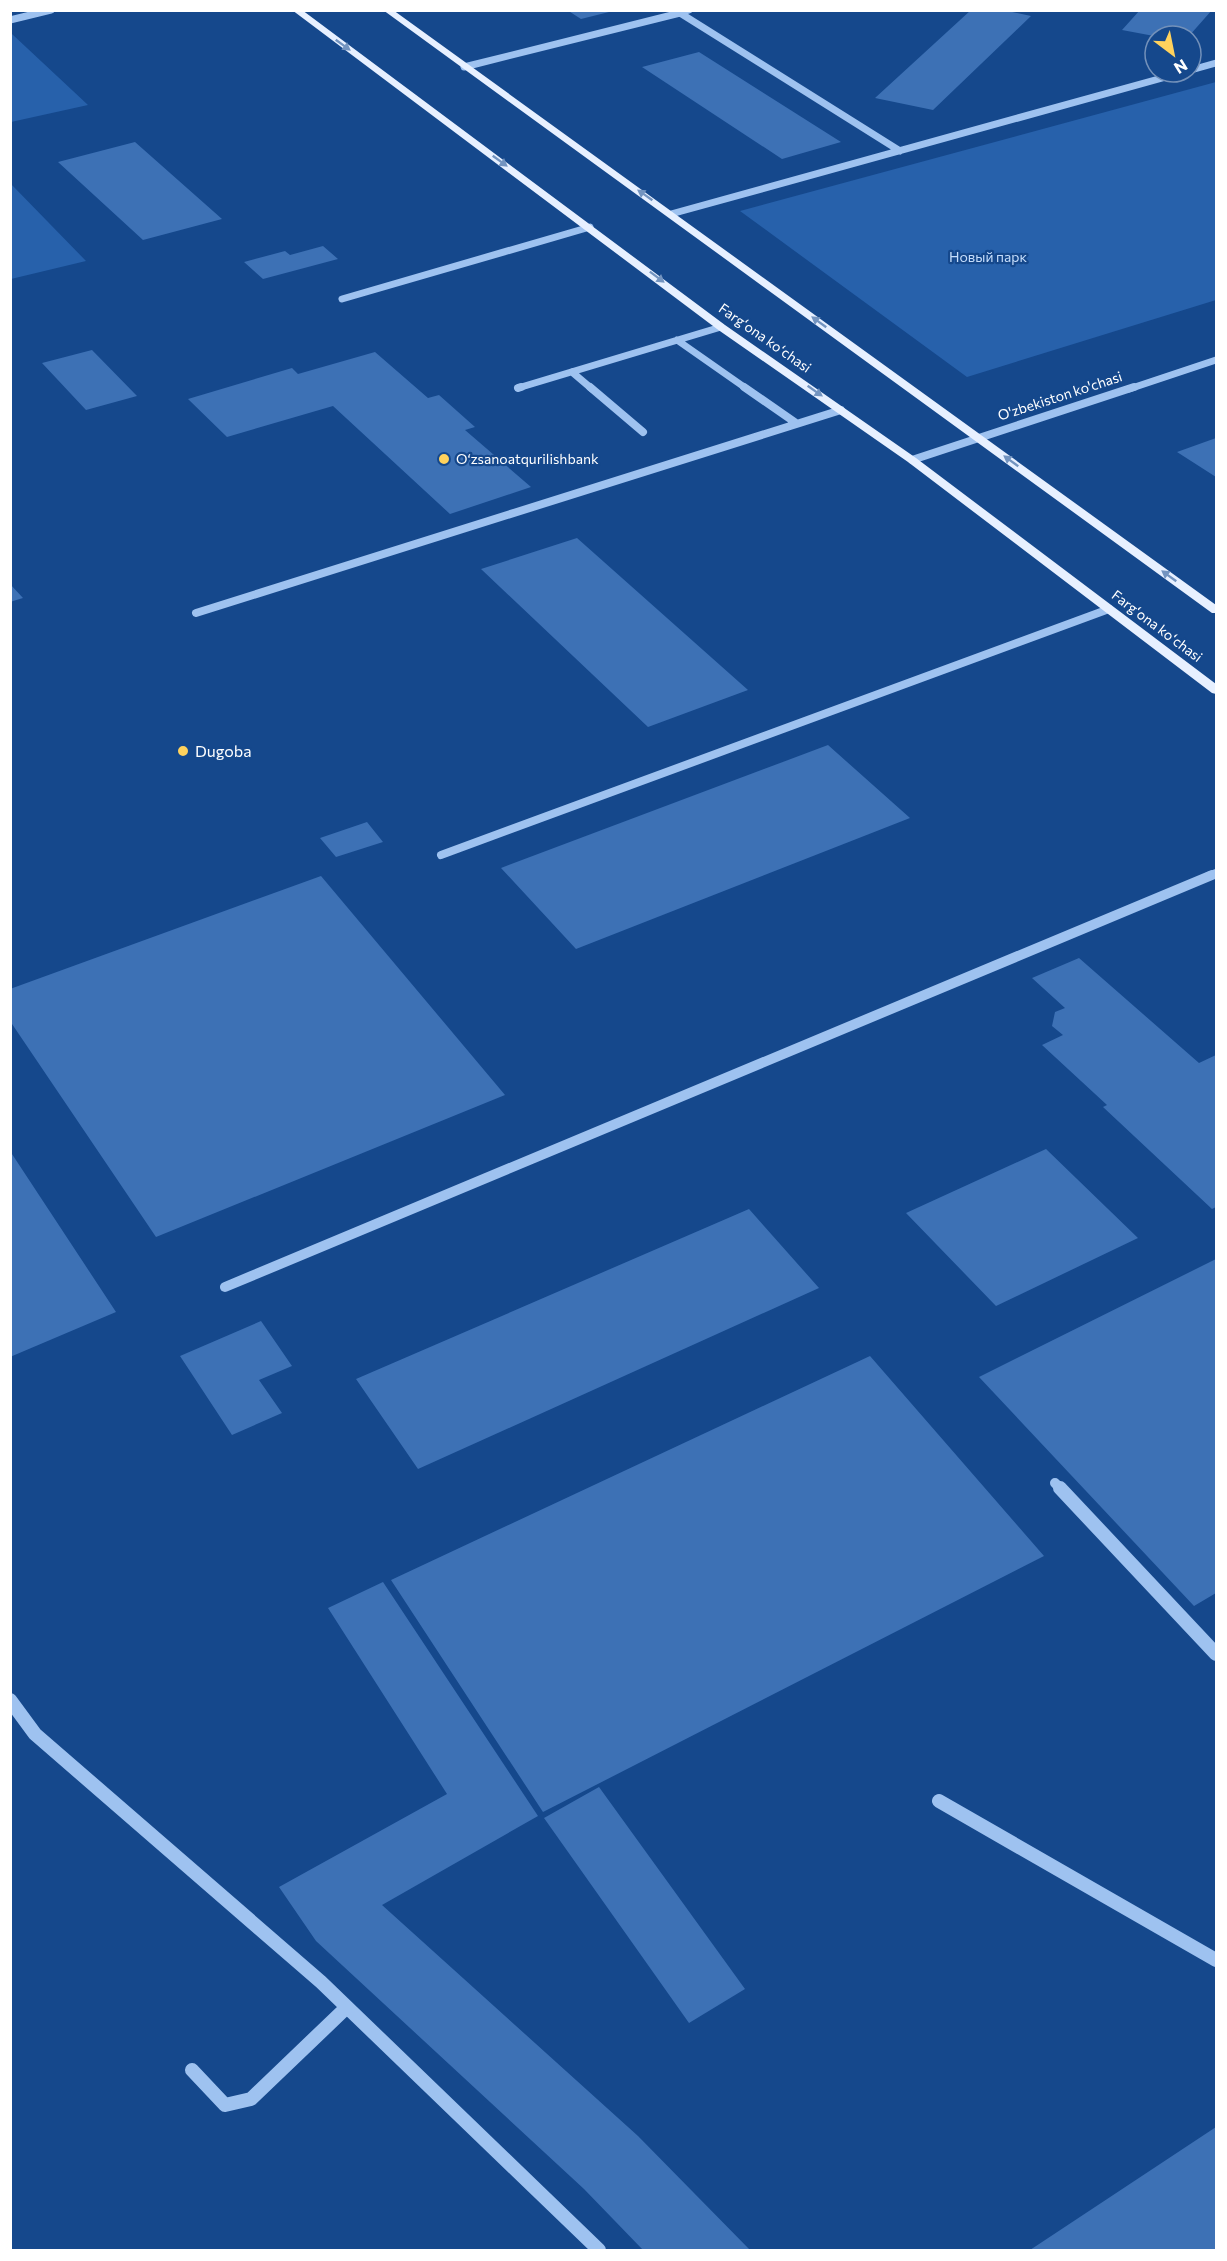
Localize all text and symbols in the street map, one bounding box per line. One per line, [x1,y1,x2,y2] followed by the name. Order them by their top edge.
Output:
[1143,24,1203,84] north arrow
[335,39,351,51] one-way arrow
[1171,56,1191,78] text: N
[493,154,508,166] one-way arrow
[637,189,653,201] one-way arrow
[949,248,1028,265] park label: Новый парк
[649,271,664,283] one-way arrow
[716,299,815,376] street label: Fargʻona koʻchasi
[812,316,828,328] one-way arrow
[995,367,1124,424] street label: O'zbekiston ko'chasi
[806,385,822,397] one-way arrow
[456,450,599,467] place label: Oʻzsanoatqurilishbank
[437,452,451,466] marker: Oʻzsanoatqurilishbank
[1004,455,1020,467] one-way arrow
[1162,570,1178,582] one-way arrow
[1109,586,1206,665] street label: Fargʻona koʻchasi
[195,741,252,760] place label: Dugoba
[176,744,190,758] marker: Dugoba

